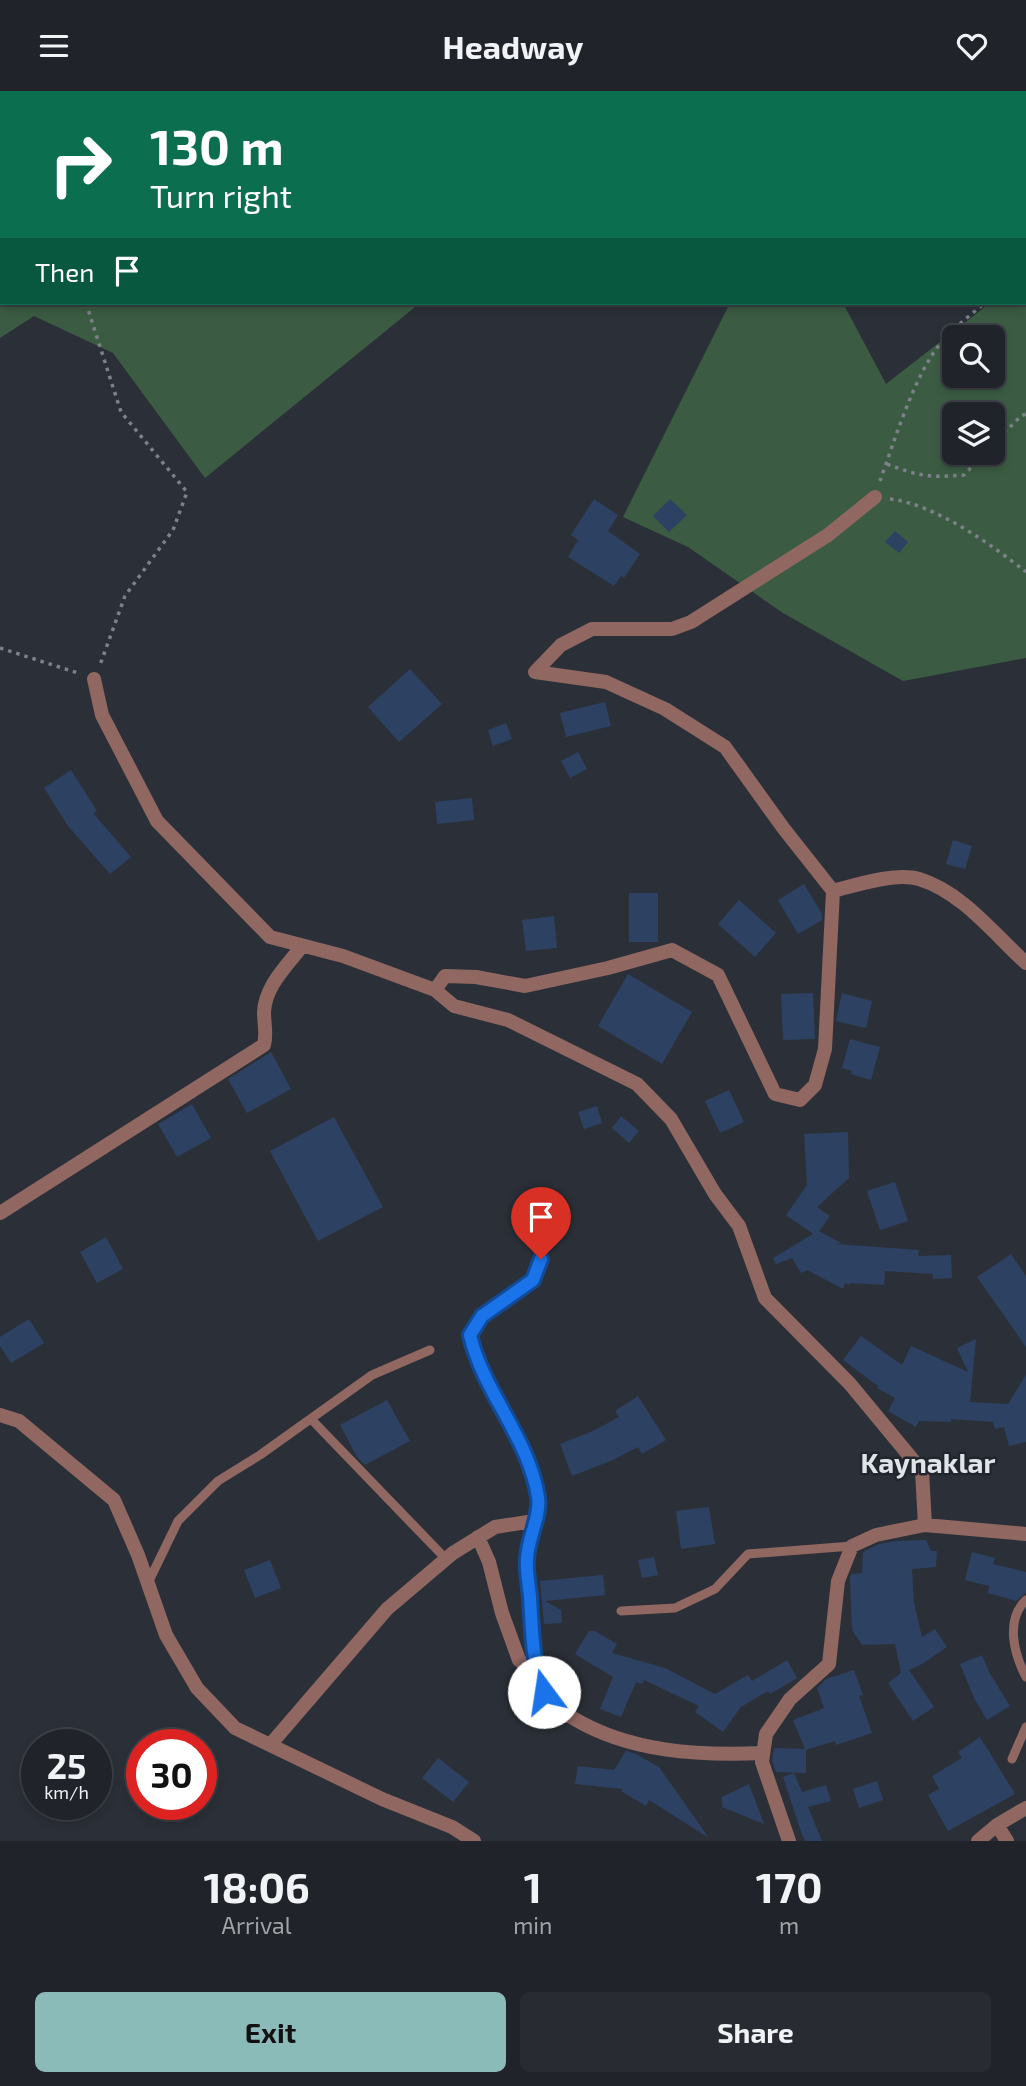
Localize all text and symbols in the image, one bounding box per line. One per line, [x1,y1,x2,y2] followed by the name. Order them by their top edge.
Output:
[35,27,73,65] icon: menu
[443,27,583,65] text: Headway
[953,27,991,65] icon: heart
[150,116,284,175] text: 130 m
[35,119,126,210] icon: right
[150,176,292,214] text: Turn right
[108,252,146,290] icon: arrive
[35,256,94,287] text: Then
[942,325,1005,465] map controls
[942,325,1005,388] button: search
[942,402,1005,465] button: layers
[511,1187,571,1259] pin
[522,1198,560,1236] icon: arrive
[861,1445,996,1479] district label: Kaynaklar
[507,1655,581,1729] position arrow
[126,1729,217,1820] speed limit sign: 30
[47,1744,86,1786] text: 25
[44,1781,89,1803] text: km/h
[203,1861,310,1911] text: 18:06
[524,1861,542,1911] text: 1
[756,1861,823,1911] text: 170
[222,1911,292,1939] text: Arrival
[513,1911,552,1939] text: min
[779,1911,799,1939] text: m
[35,1992,506,2072] button: Exit
[520,1992,991,2072] button: Share

